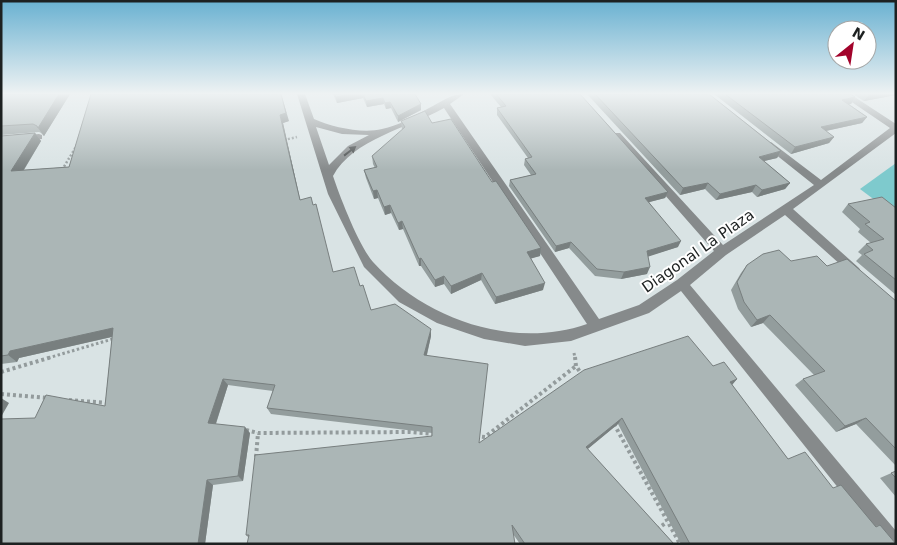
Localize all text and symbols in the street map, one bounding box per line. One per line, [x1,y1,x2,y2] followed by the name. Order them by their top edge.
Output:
[827,20,877,70] north arrow
[849,24,868,44] text: N
[343,145,356,156] one-way arrow
[638,205,758,297] street label: Diagonal La Plaza

